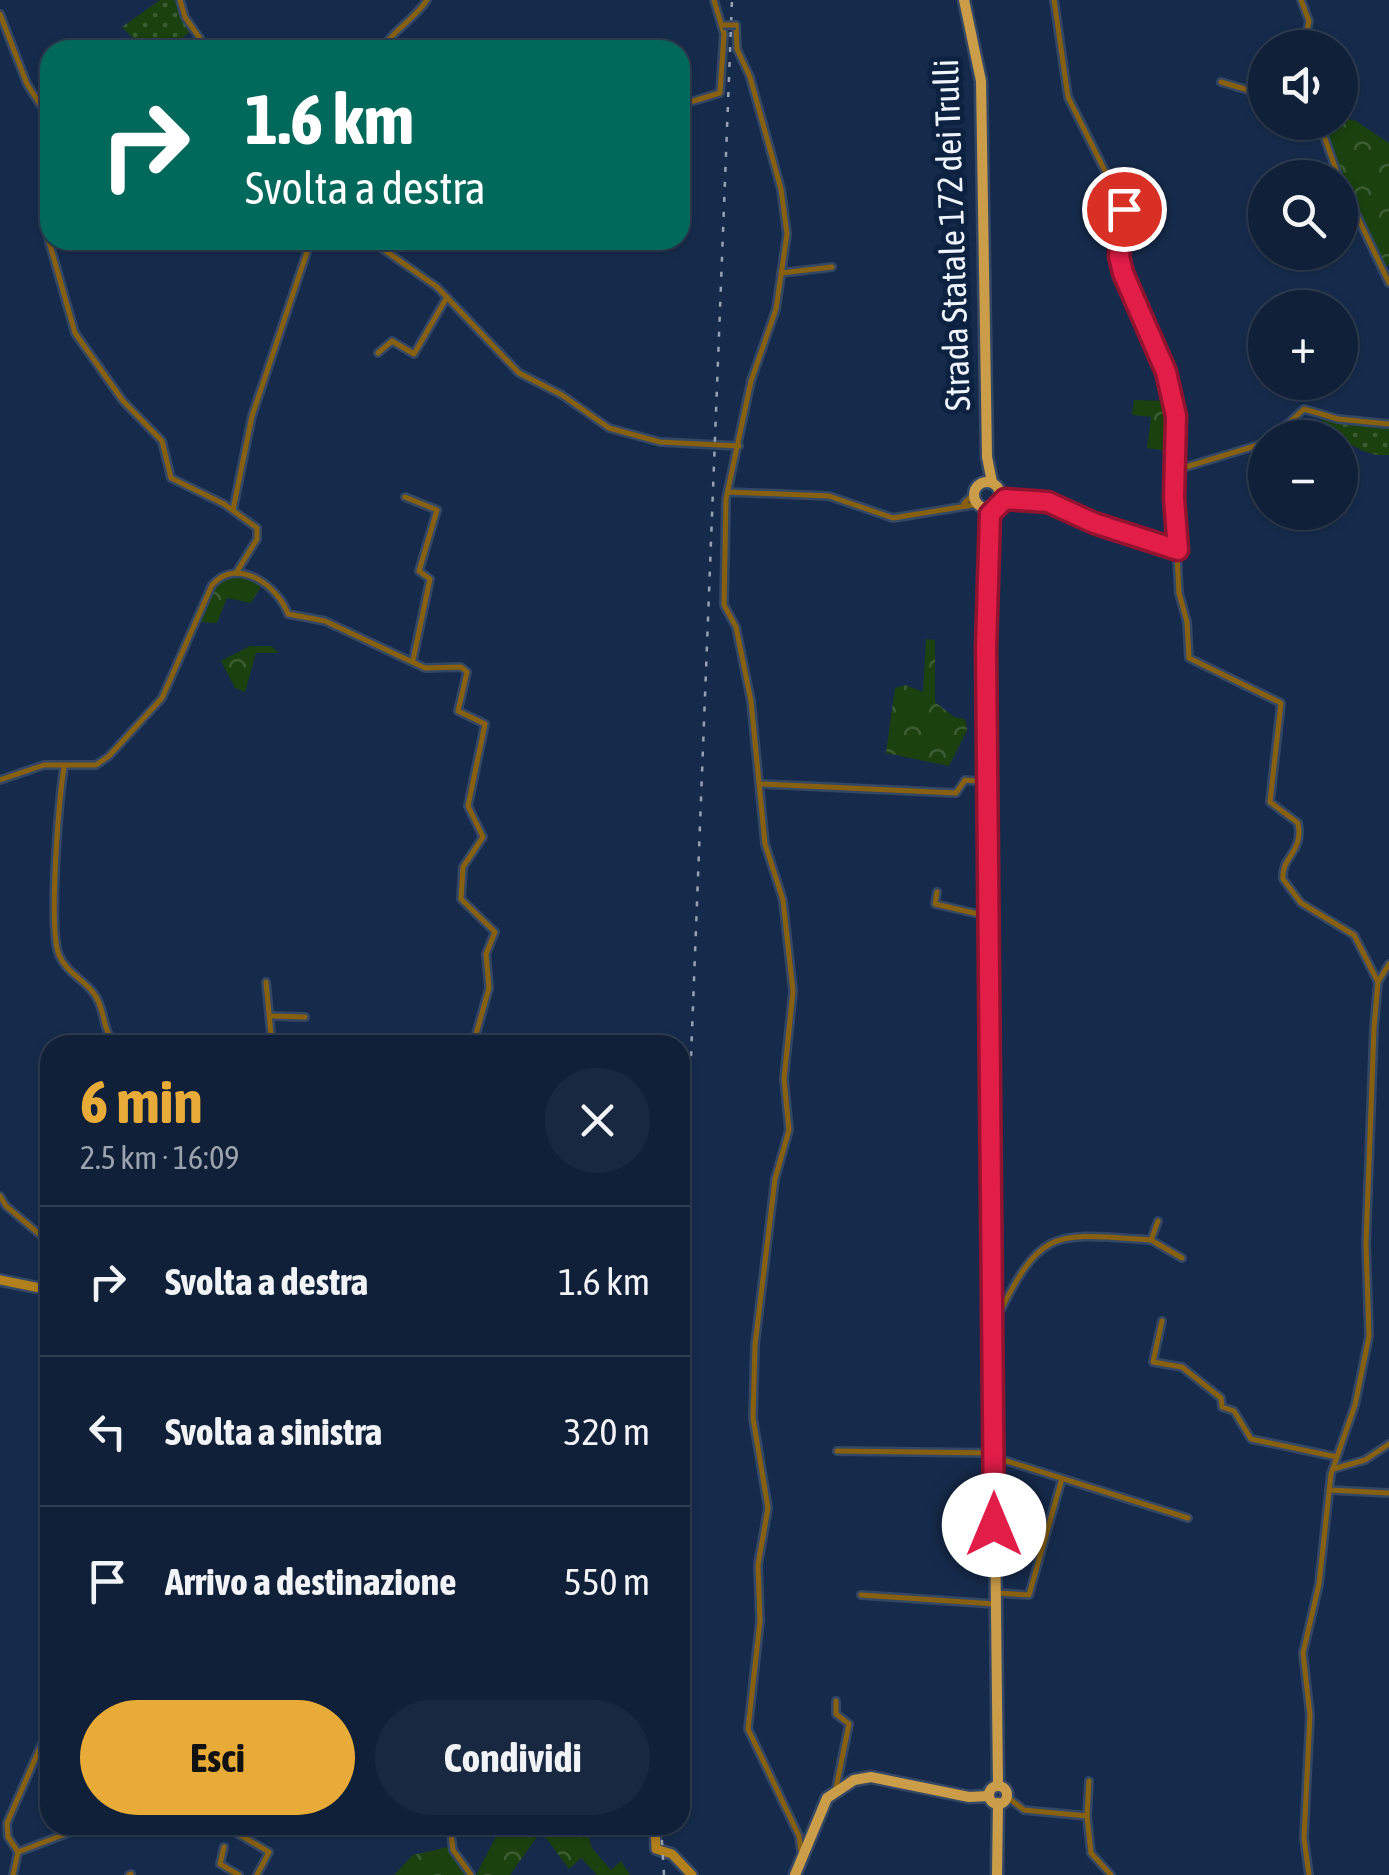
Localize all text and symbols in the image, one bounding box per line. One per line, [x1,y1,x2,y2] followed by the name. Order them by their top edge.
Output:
[1248,30,1358,530] map controls
[1248,30,1358,140] button: sound
[925,58,977,412] street label: Strada Statale 172 dei Trulli
[245,79,414,159] text: 1.6 km
[80,80,210,210] icon: right
[1248,160,1358,270] button: search
[245,162,486,214] text: Svolta a destra
[1082,167,1167,252] pin
[1097,182,1152,237] icon: arrive
[1248,290,1358,400] button: +
[1248,420,1358,530] button: −
[80,1067,203,1136] text: 6 min
[545,1068,650,1173] button: close
[80,1139,239,1176] text: 2.5 km · 16:09
[80,1254,135,1309] icon: right
[165,1260,368,1303] text: Svolta a destra
[558,1260,650,1303] text: 1.6 km
[80,1404,135,1459] icon: left
[165,1410,382,1453] text: Svolta a sinistra
[564,1410,650,1453] text: 320 m
[942,1473,1046,1577] position arrow
[80,1554,135,1609] icon: arrive
[165,1560,456,1603] text: Arrivo a destinazione
[564,1560,650,1603] text: 550 m
[80,1700,355,1815] button: Esci
[375,1700,650,1815] button: Condividi

